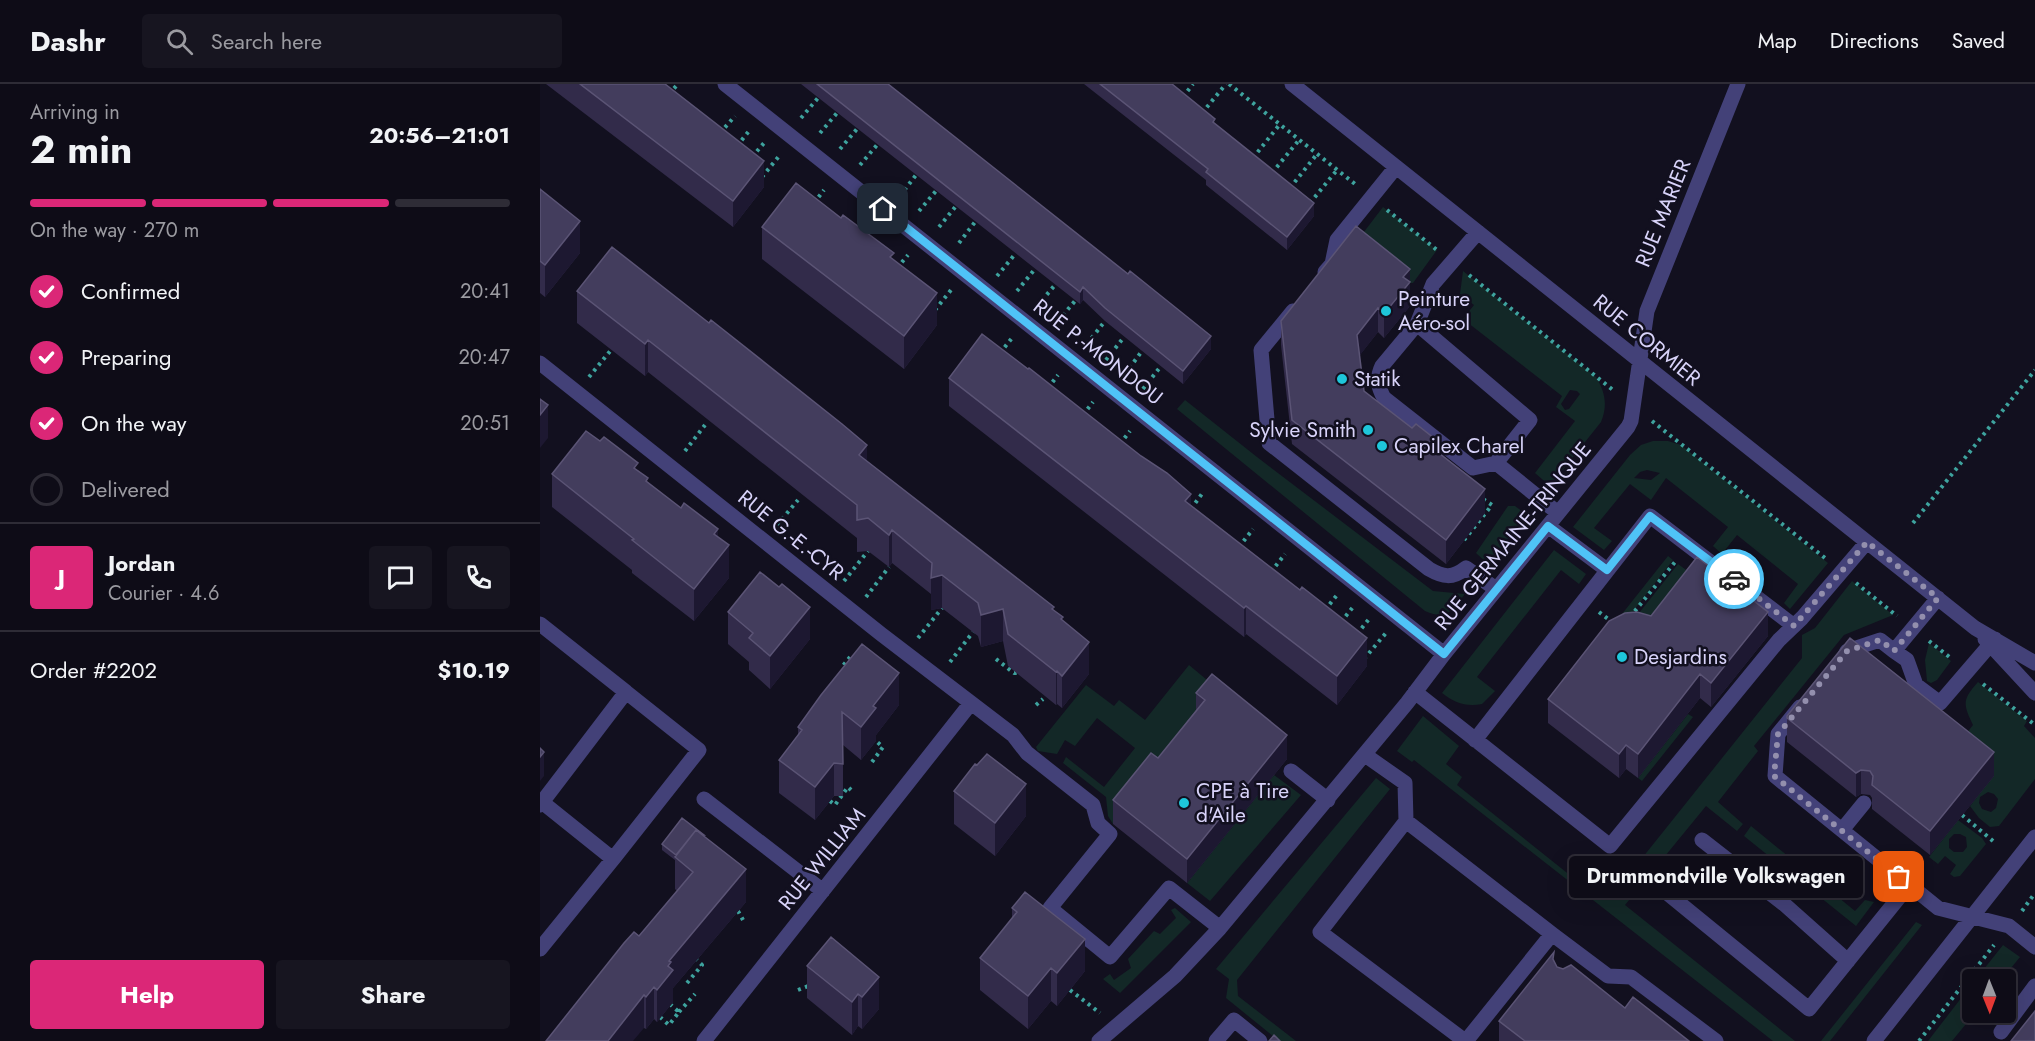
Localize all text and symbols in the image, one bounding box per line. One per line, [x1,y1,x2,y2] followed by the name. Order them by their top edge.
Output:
[142,14,562,68] search box
[30,21,106,62] text: Dashr
[163,25,196,58] icon: search
[211,25,322,57] text: Search here
[1758,26,1797,56] text: Map
[1830,26,1919,56] text: Directions
[1952,26,2005,56] text: Saved
[30,98,120,127] text: Arriving in
[369,119,510,151] text: 20:56–21:01
[30,121,132,178] text: 2 min
[1628,154,1698,271] street label: RUE MARIER
[857,183,908,234] pin
[866,192,899,225] icon: home
[30,216,199,245] text: On the way · 270 m
[30,275,63,308] icon: check
[81,275,180,307] text: Confirmed
[460,277,510,306] text: 20:41
[1398,284,1470,338] place label: Peinture Aéro-sol
[1587,287,1708,393] street label: RUE CORMIER
[1027,292,1169,412] street label: RUE P.-MONDOU
[1379,304,1393,318] marker: Peinture Aéro-sol
[30,341,63,374] icon: check
[81,341,172,373] text: Preparing
[458,343,510,372] text: 20:47
[1354,364,1401,394] place label: Statik
[1335,372,1349,386] marker: Statik
[30,407,63,440] icon: check
[81,407,186,439] text: On the way
[460,409,510,438] text: 20:51
[1249,415,1356,445] place label: Sylvie Smith
[1361,423,1375,437] marker: Sylvie Smith
[1394,431,1524,461] place label: Capilex Charel
[1427,435,1599,637] street label: RUE GERMAINE-TRINQUE
[1375,439,1389,453] marker: Capilex Charel
[81,473,170,505] text: Delivered
[732,483,851,587] street label: RUE G.-E.-CYR
[369,546,432,609] button: chat
[447,546,510,609] button: phone
[108,547,175,579] text: Jordan
[1704,549,1764,609] courier
[58,561,65,593] text: J
[1718,563,1751,596] icon: car
[108,579,220,608] text: Courier · 4.6
[1634,642,1727,672] place label: Desjardins
[1615,650,1629,664] marker: Desjardins
[30,654,157,686] text: Order #2202
[438,654,510,686] text: $10.19
[1196,776,1289,830] place label: CPE à Tire d'Aile
[1177,796,1191,810] marker: CPE à Tire d'Aile
[771,802,873,916] street label: RUE WILLIAM
[1873,851,1924,902] pin
[1569,856,1863,898] callout: Drummondville Volkswagen
[1882,860,1915,893] icon: bag
[1586,862,1846,891] text: Drummondville Volkswagen
[30,960,264,1029] button: Help
[276,960,510,1029] button: Share
[1962,969,2016,1023] north arrow
[1962,969,2016,1023] map controls

